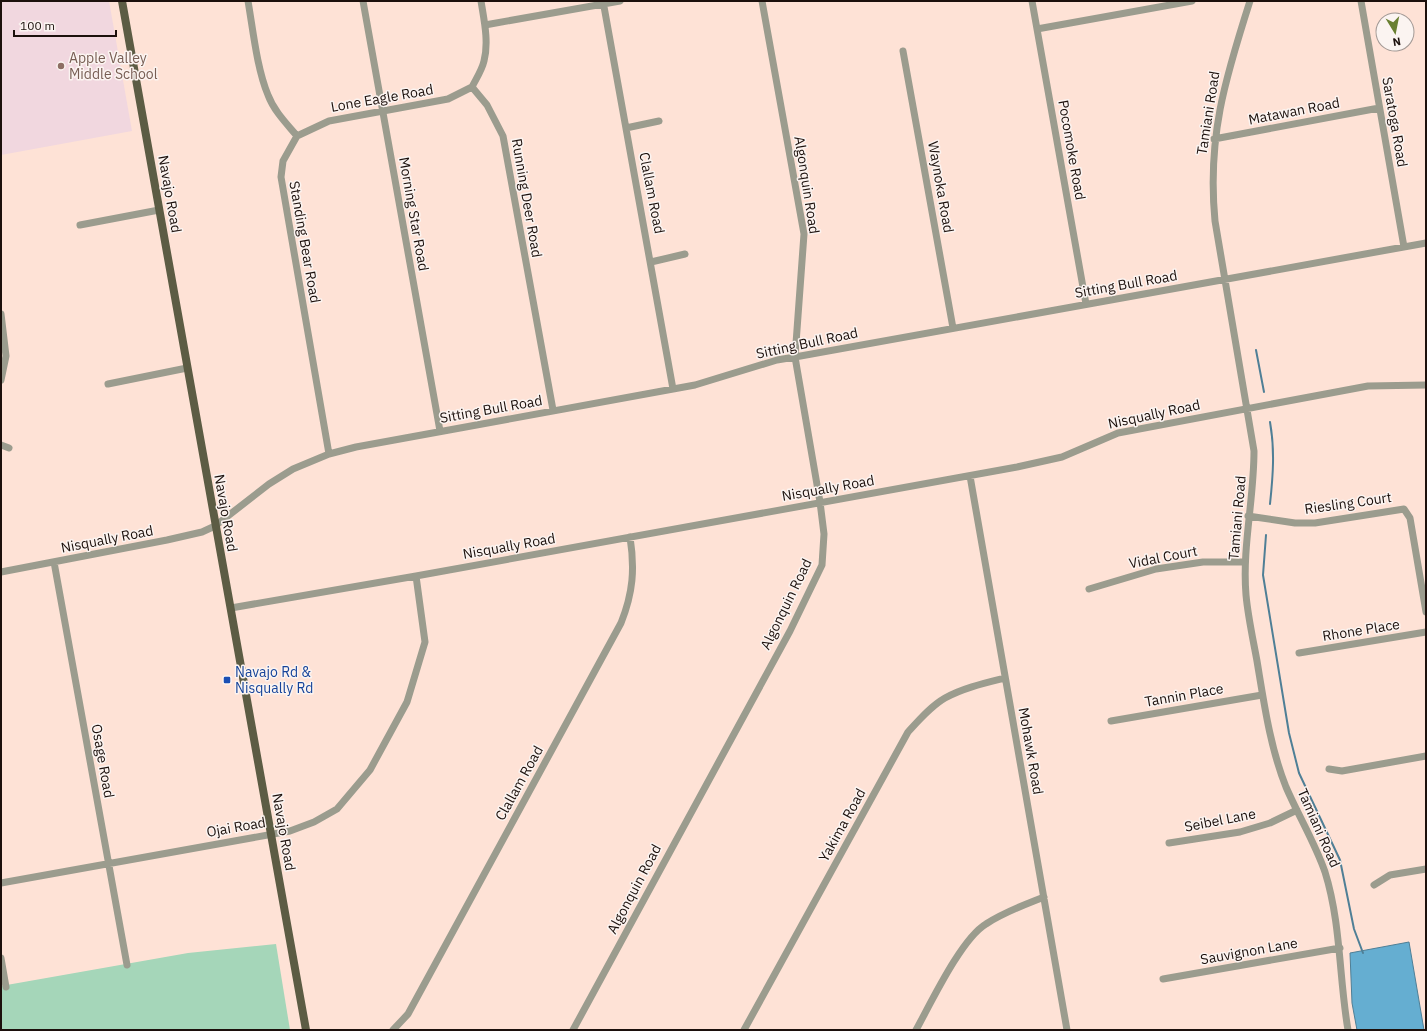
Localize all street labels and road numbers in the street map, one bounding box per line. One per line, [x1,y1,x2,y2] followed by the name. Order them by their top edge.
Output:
[1192,70,1224,156] street label: Tamiani Road
[1378,76,1412,168] street label: Saratoga Road
[329,80,435,116] street label: Lone Eagle Road
[1247,93,1341,129] street label: Matawan Road
[1054,99,1090,201] street label: Pocomoke Road
[790,135,824,235] street label: Algonquin Road
[508,137,546,259] street label: Running Deer Road
[924,140,958,234] street label: Waynoka Road
[635,151,669,235] street label: Clallam Road
[154,154,186,234] street label: Navajo Road
[395,156,433,272] street label: Morning Star Road
[285,180,325,304] street label: Standing Bear Road
[1073,266,1179,302] street label: Sitting Bull Road
[754,323,860,363] street label: Sitting Bull Road
[438,391,544,427] street label: Sitting Bull Road
[1106,395,1202,433] street label: Nisqually Road
[780,471,876,505] street label: Nisqually Road
[210,473,242,553] street label: Navajo Road
[1224,475,1250,561] street label: Tamiani Road
[1303,488,1393,518] street label: Riesling Court
[59,521,155,557] street label: Nisqually Road
[461,529,557,563] street label: Nisqually Road
[1127,542,1199,572] street label: Vidal Court
[756,556,816,652] street label: Algonquin Road
[1321,615,1401,645] street label: Rhone Place
[1143,679,1225,711] street label: Tannin Place
[1014,706,1048,796] street label: Mohawk Road
[88,723,118,799] street label: Osage Road
[491,742,547,824] street label: Clallam Road
[814,785,870,865] street label: Yakima Road
[1294,786,1344,870] street label: Tamiani Road
[268,792,300,872] street label: Navajo Road
[1183,804,1258,836] street label: Seibel Lane
[205,813,267,841] street label: Ojai Road
[603,841,665,937] street label: Algonquin Road
[1199,934,1299,968] street label: Sauvignon Lane

